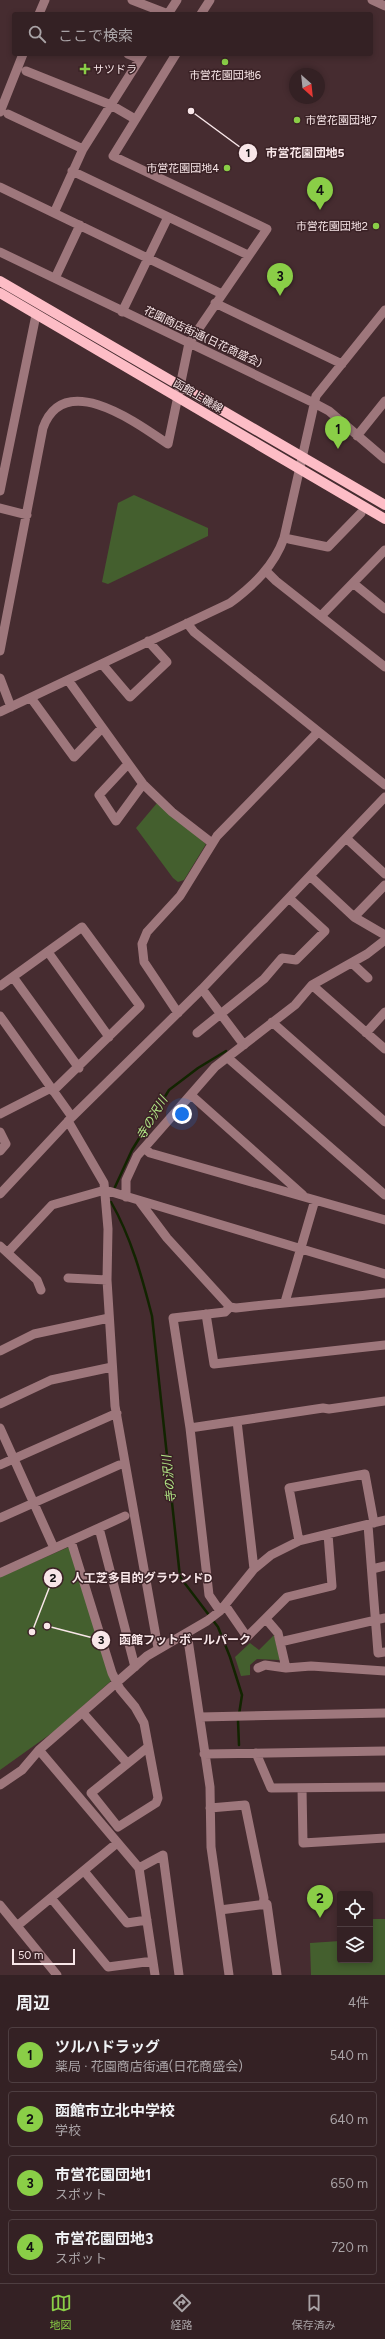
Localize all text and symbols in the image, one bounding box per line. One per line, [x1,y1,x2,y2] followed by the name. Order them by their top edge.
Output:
[12,12,373,56] search box
[26,23,48,45] icon: search
[58,27,133,45] text: ここで検索
[220,57,230,67] marker: 市営花園団地6
[93,63,137,76] place label: サツドラ
[80,64,90,74] marker: サツドラ
[289,68,325,104] north arrow
[189,69,261,82] place label: 市営花園団地6
[305,114,377,127] place label: 市営花園団地7
[292,115,302,125] marker: 市営花園団地7
[238,141,353,165] callout: 市営花園団地5
[245,146,251,160] text: 1
[266,146,345,160] text: 市営花園団地5
[146,162,219,175] place label: 市営花園団地4
[222,163,232,173] marker: 市営花園団地4
[307,177,333,210] pin: 4
[296,220,368,233] place label: 市営花園団地2
[371,221,381,231] marker: 市営花園団地2
[267,263,293,296] pin: 3
[142,304,264,370] street label: 花園商店街通(日花商盛会)
[171,377,225,415] street label: 函館上磯線
[325,416,351,449] pin: 1
[134,1092,171,1142] water label: 寺の沢川
[172,1104,192,1124] your location
[159,1452,178,1504] water label: 寺の沢川
[43,1566,220,1590] callout: 人工芝多目的グラウンドD
[50,1571,57,1585] text: 2
[72,1571,212,1585] text: 人工芝多目的グラウンドD
[91,1628,259,1652] callout: 函館フットボールパーク
[98,1633,105,1647] text: 3
[119,1633,251,1647] text: 函館フットボールパーク
[307,1885,333,1918] pin: 2
[337,1891,373,1963] map controls
[337,1891,373,1927] button: locate
[337,1927,373,1963] button: layers
[12,1947,75,1966] scale bar
[18,1949,43,1962] text: 50 m
[16,1993,50,2013] text: 周辺
[348,1995,369,2010] text: 4件
[55,2038,160,2056] text: ツルハドラッグ
[27,2048,33,2063] text: 1
[330,2048,368,2063] text: 540 m
[55,2059,243,2074] text: 薬局 · 花園商店街通(日花商盛会)
[55,2102,175,2120] text: 函館市立北中学校
[26,2112,34,2127] text: 2
[330,2112,368,2127] text: 640 m
[55,2123,81,2138] text: 学校
[55,2166,151,2184] text: 市営花園団地1
[26,2176,34,2191] text: 3
[331,2176,368,2191] text: 650 m
[55,2187,107,2202] text: スポット
[55,2230,153,2248] text: 市営花園団地3
[26,2240,34,2255] text: 4
[331,2240,368,2255] text: 720 m
[55,2251,107,2266] text: スポット
[50,2292,72,2332] tab: 地図
[171,2292,193,2332] tab: 経路
[292,2292,336,2332] tab: 保存済み

